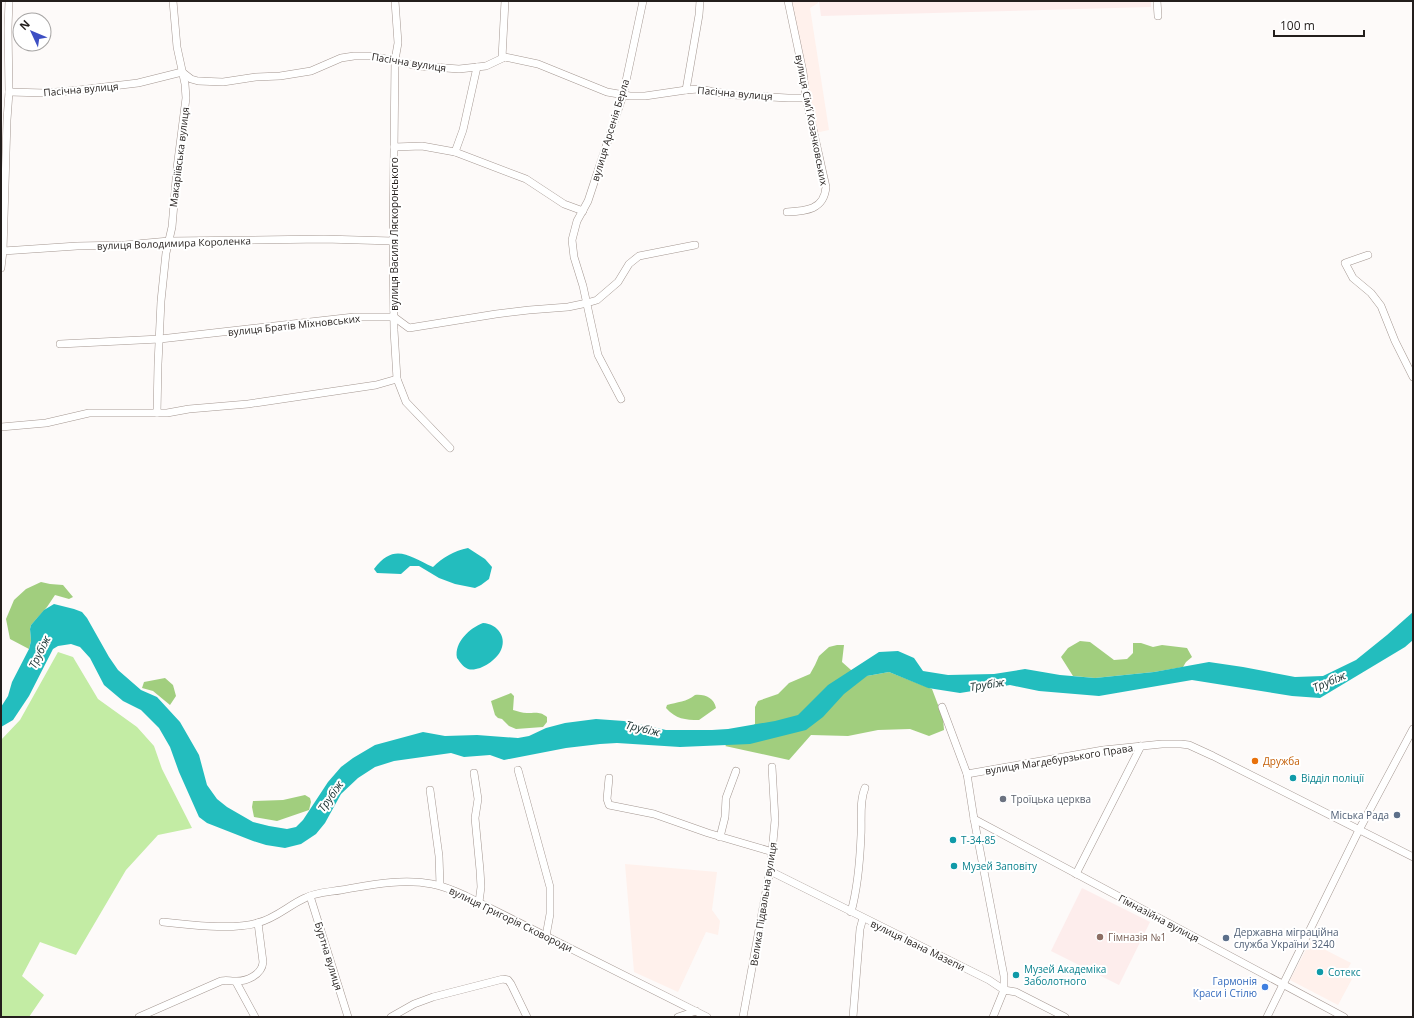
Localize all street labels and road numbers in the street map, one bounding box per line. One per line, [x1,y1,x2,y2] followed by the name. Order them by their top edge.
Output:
[371,49,447,75] street label: Пасічна вулиця
[792,53,832,187] street label: вулиця Сімʼї Козачковських
[588,77,632,183] street label: вулиця Арсенія Берла
[43,79,119,99] street label: Пасічна вулиця
[697,83,773,103] street label: Пасічна вулиця
[166,106,192,208] street label: Макаріївська вулиця
[387,157,401,311] street label: вулиця Василя Ляскоронського
[97,233,251,253] street label: вулиця Володимира Короленка
[227,311,362,339] street label: вулиця Братів Міхновських
[984,740,1134,778] street label: вулиця Магдебурзького Права
[746,841,780,967] street label: Велика Підвальна вулиця
[447,883,575,955] street label: вулиця Григорія Сковороди
[1116,891,1202,945] street label: Гімназійна вулиця
[868,916,968,974] street label: вулиця Івана Мазепи
[312,920,346,992] street label: Буртна вулиця

